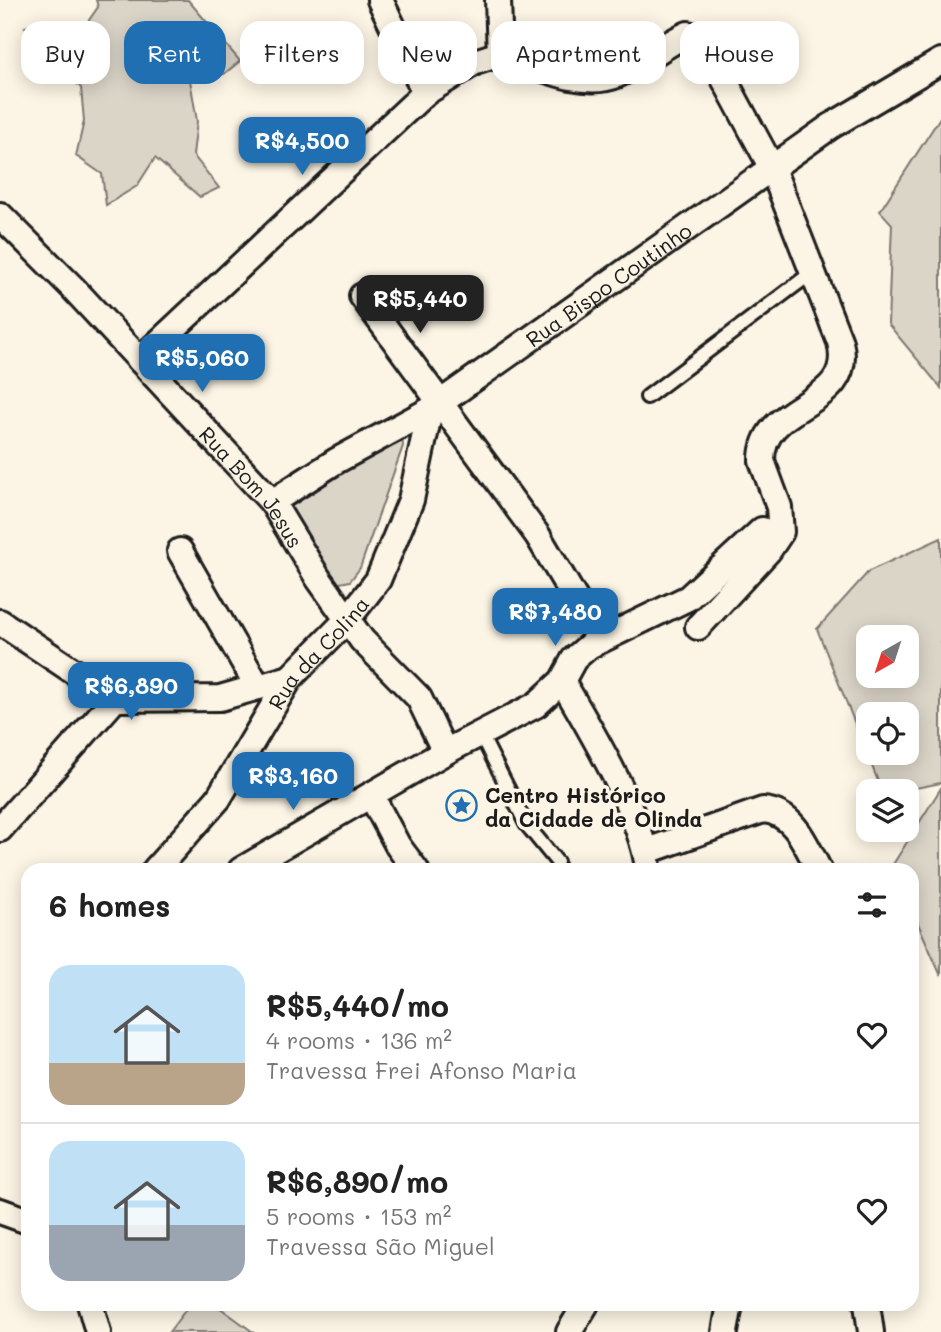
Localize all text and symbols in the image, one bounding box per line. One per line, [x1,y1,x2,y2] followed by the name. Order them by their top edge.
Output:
[21,21,110,84] chip: Buy
[124,21,226,84] chip: Rent
[240,21,364,84] chip: Filters
[378,21,477,84] chip: New
[491,21,666,84] chip: Apartment
[680,21,799,84] chip: House
[237,118,367,177] pin: R$4,500
[255,125,349,155] text: R$4,500
[520,216,696,352] street label: Rua Bispo Coutinho
[355,276,485,335] pin: R$5,440
[373,283,467,313] text: R$5,440
[137,334,267,394] pin: R$5,060
[155,342,249,372] text: R$5,060
[194,420,310,552] street label: Rua Bom Jesus
[490,588,620,648] pin: R$7,480
[261,590,374,714] street label: Rua da Colina
[508,596,602,626] text: R$7,480
[856,625,919,688] north arrow
[856,625,919,842] map controls
[66,662,196,722] pin: R$6,890
[84,670,178,700] text: R$6,890
[856,702,919,765] button: locate
[228,752,358,812] pin: R$3,160
[248,760,338,790] text: R$3,160
[856,779,919,842] button: layers
[485,781,703,832] place label: Centro Histórico da Cidade de Olinda
[445,789,479,823] place icon: Centro Histórico da Cidade de Olinda
[49,885,170,925] text: 6 homes
[853,886,891,924] icon: filters
[266,985,449,1025] text: R$5,440/mo
[105,993,189,1077] icon: home
[853,1016,891,1054] icon: heart
[266,1025,452,1055] text: 4 rooms · 136 m²
[266,1055,577,1085] text: Travessa Frei Afonso Maria
[266,1161,448,1201] text: R$6,890/mo
[105,1169,189,1253] icon: home
[853,1192,891,1230] icon: heart
[266,1201,451,1231] text: 5 rooms · 153 m²
[266,1231,495,1261] text: Travessa São Miguel

